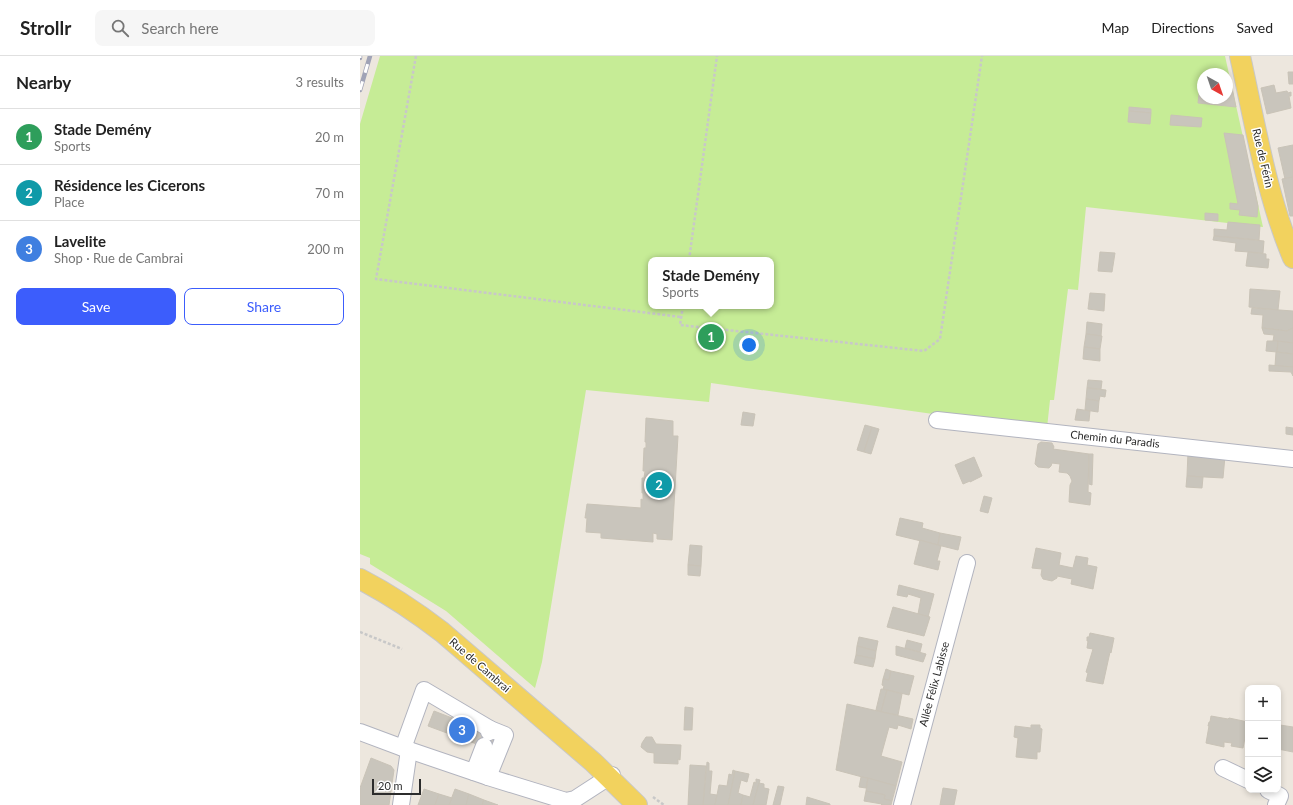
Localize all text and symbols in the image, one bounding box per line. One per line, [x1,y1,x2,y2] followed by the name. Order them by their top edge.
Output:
[95,10,375,46] search box
[20,16,71,39] text: Strollr
[109,17,131,39] icon: search
[141,19,219,37] text: Search here
[1102,19,1129,36] text: Map
[1151,19,1214,36] text: Directions
[1236,19,1273,36] text: Saved
[1197,68,1233,104] north arrow
[16,72,71,93] text: Nearby
[296,74,344,90] text: 3 results
[54,120,151,138] text: Stade Demény
[1250,127,1277,189] street label: Rue de Férin
[25,129,33,145] text: 1
[315,129,344,145] text: 20 m
[54,138,91,154] text: Sports
[54,176,205,194] text: Résidence les Cicerons
[25,185,33,201] text: 2
[315,185,344,201] text: 70 m
[54,194,84,210] text: Place
[54,232,106,250] text: Lavelite
[25,241,33,257] text: 3
[307,241,344,257] text: 200 m
[54,250,183,266] text: Shop · Rue de Cambrai
[648,257,774,309] popup
[662,266,760,284] text: Stade Demény
[662,284,699,300] text: Sports
[16,288,176,325] button: Save
[184,288,344,325] button: Share
[698,322,724,352] pin: 1
[739,335,759,355] your location
[1070,427,1161,450] street label: Chemin du Paradis
[646,470,672,500] pin: 2
[447,635,514,695] street label: Rue de Cambrai
[916,640,951,728] street label: Allée Félix Labisse
[1245,685,1281,793] map controls
[1245,685,1281,721] button: +
[449,715,475,745] pin: 3
[1245,721,1281,757] button: −
[1245,757,1281,793] button: layers
[372,777,421,796] scale bar
[378,779,403,792] text: 20 m

